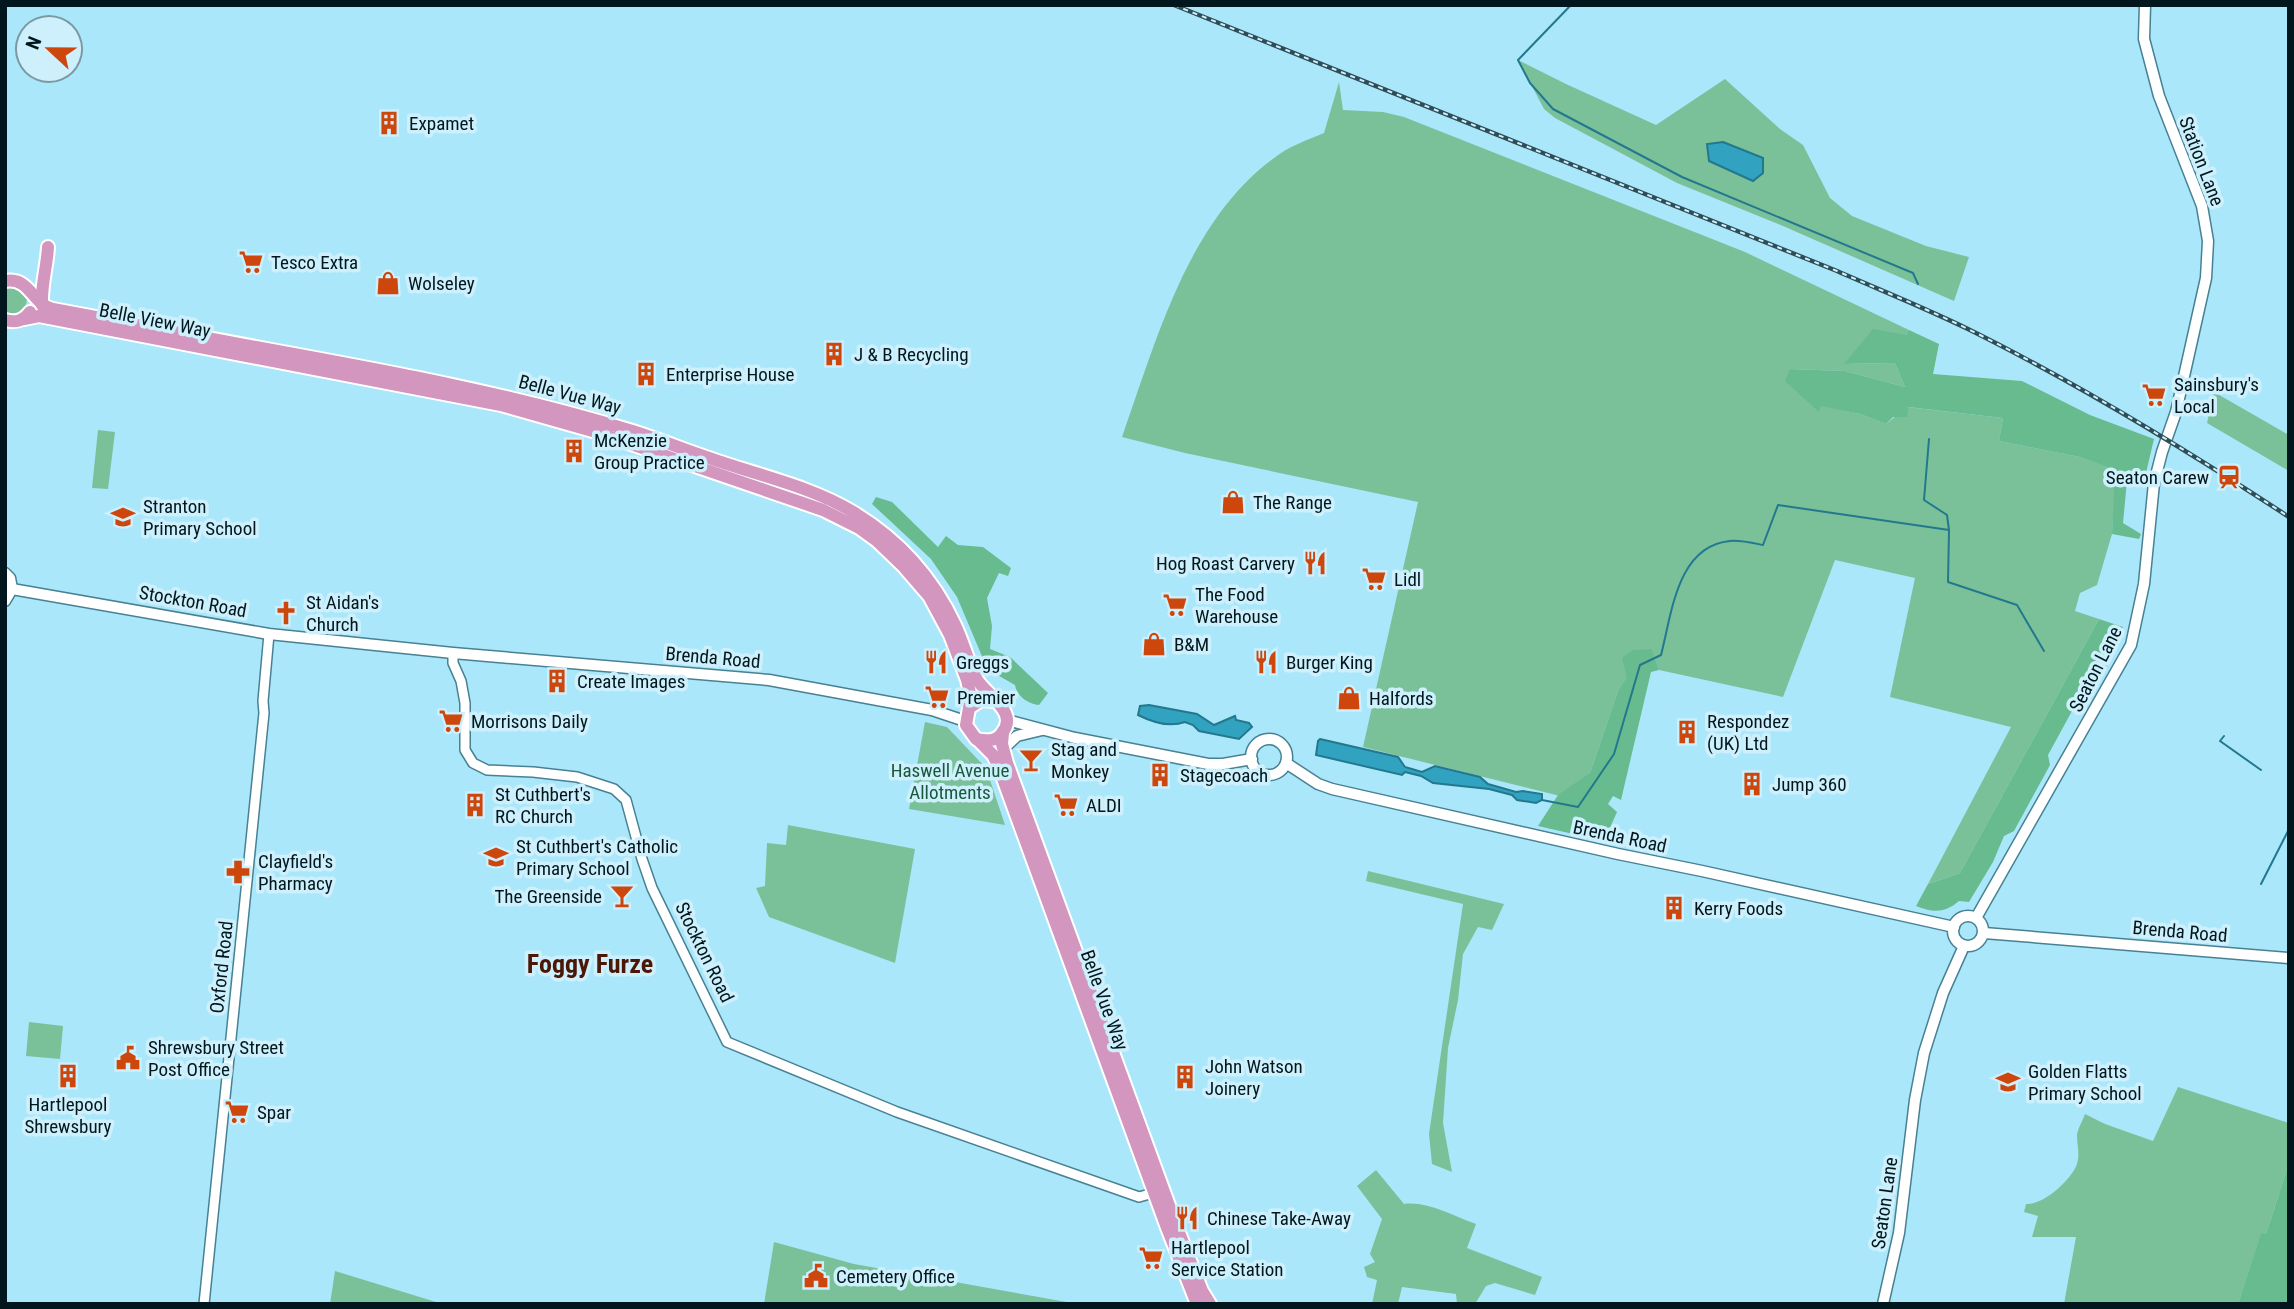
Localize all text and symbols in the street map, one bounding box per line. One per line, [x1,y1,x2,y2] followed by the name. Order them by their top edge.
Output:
[14,14,84,84] north arrow
[21,33,47,53] text: N
[375,109,403,137] building icon: Expamet
[409,112,474,135] place label: Expamet
[2174,113,2229,209] street label: Station Lane
[237,248,265,276] supermarket icon: Tesco Extra
[271,251,358,274] place label: Tesco Extra
[374,269,402,297] shop icon: Wolseley
[408,272,475,295] place label: Wolseley
[97,298,213,343] street label: Belle View Way
[820,340,848,368] building icon: J & B Recycling
[854,343,969,366] place label: J & B Recycling
[632,360,660,388] building icon: Enterprise House
[666,363,795,386] place label: Enterprise House
[516,370,624,419] street label: Belle Vue Way
[2174,373,2259,418] place label: Sainsbury's Local
[2140,381,2168,409] supermarket icon: Sainsbury's Local
[594,429,705,474] place label: McKenzie Group Practice
[560,437,588,465] building icon: McKenzie Group Practice
[2215,463,2243,491] station icon: Seaton Carew
[2106,466,2209,489] place label: Seaton Carew
[1219,488,1247,516] shop icon: The Range
[1253,491,1332,514] place label: The Range
[143,495,257,540] place label: Stranton Primary School
[109,503,137,531] school or university icon: Stranton Primary School
[1301,549,1329,577] restaurant icon: Hog Roast Carvery
[1156,552,1295,575] place label: Hog Roast Carvery
[1360,565,1388,593] supermarket icon: Lidl
[1394,568,1421,591] place label: Lidl
[137,581,249,622] street label: Stockton Road
[1195,583,1278,628] place label: The Food Warehouse
[306,591,379,636] place label: St Aidan's Church
[1161,591,1189,619] supermarket icon: The Food Warehouse
[272,599,300,627] church icon: St Aidan's Church
[2064,623,2127,716] street label: Seaton Lane
[1140,630,1168,658] shop icon: B&M
[1174,633,1209,656] place label: B&M
[665,642,761,673] street label: Brenda Road
[922,648,950,676] restaurant icon: Greggs
[1252,648,1280,676] restaurant icon: Burger King
[956,651,1009,674] place label: Greggs
[1286,651,1373,674] place label: Burger King
[543,667,571,695] building icon: Create Images
[577,670,685,693] place label: Create Images
[923,683,951,711] supermarket icon: Premier
[1335,684,1363,712] shop icon: Halfords
[957,686,1016,709] place label: Premier
[1369,687,1434,710] place label: Halfords
[437,707,465,735] supermarket icon: Morrisons Daily
[471,710,588,733] place label: Morrisons Daily
[1707,710,1789,755] place label: Respondez (UK) Ltd
[1673,718,1701,746] building icon: Respondez (UK) Ltd
[1051,738,1117,783] place label: Stag and Monkey
[1017,746,1045,774] bar icon: Stag and Monkey
[891,759,1009,804] park label: Haswell Avenue Allotments
[1146,761,1174,789] building icon: Stagecoach
[1180,764,1268,787] place label: Stagecoach
[1738,770,1766,798] building icon: Jump 360
[1772,773,1847,796] place label: Jump 360
[495,783,591,828] place label: St Cuthbert's RC Church
[461,791,489,819] building icon: St Cuthbert's RC Church
[1052,791,1080,819] supermarket icon: ALDI
[1086,794,1122,817] place label: ALDI
[1571,815,1669,858] street label: Brenda Road
[516,835,678,880] place label: St Cuthbert's Catholic Primary School
[482,843,510,871] school or university icon: St Cuthbert's Catholic Primary School
[258,850,333,895] place label: Clayfield's Pharmacy
[224,858,252,886] pharmacy icon: Clayfield's Pharmacy
[608,882,636,910] bar icon: The Greenside
[494,885,602,908] place label: The Greenside
[1660,894,1688,922] building icon: Kerry Foods
[1694,897,1783,920] place label: Kerry Foods
[670,898,739,1006] street label: Stockton Road
[2132,916,2228,947] street label: Brenda Road
[205,920,238,1014] street label: Oxford Road
[1076,947,1133,1054] street label: Belle Vue Way
[527,949,653,979] district label: Foggy Furze
[148,1036,284,1081] place label: Shrewsbury Street Post Office
[114,1044,142,1072] public building icon: Shrewsbury Street Post Office
[1205,1055,1303,1100] place label: John Watson Joinery
[2028,1060,2142,1105] place label: Golden Flatts Primary School
[54,1062,82,1090] building icon: Hartlepool Shrewsbury
[1171,1063,1199,1091] building icon: John Watson Joinery
[1994,1068,2022,1096] school or university icon: Golden Flatts Primary School
[25,1093,112,1138] place label: Hartlepool Shrewsbury
[223,1098,251,1126] supermarket icon: Spar
[257,1101,291,1124] place label: Spar
[1867,1156,1902,1251] street label: Seaton Lane
[1173,1204,1201,1232] restaurant icon: Chinese Take-Away
[1207,1207,1351,1230] place label: Chinese Take-Away
[1171,1236,1284,1281] place label: Hartlepool Service Station
[1137,1244,1165,1272] supermarket icon: Hartlepool Service Station
[802,1262,830,1290] public building icon: Cemetery Office
[836,1265,955,1288] place label: Cemetery Office

